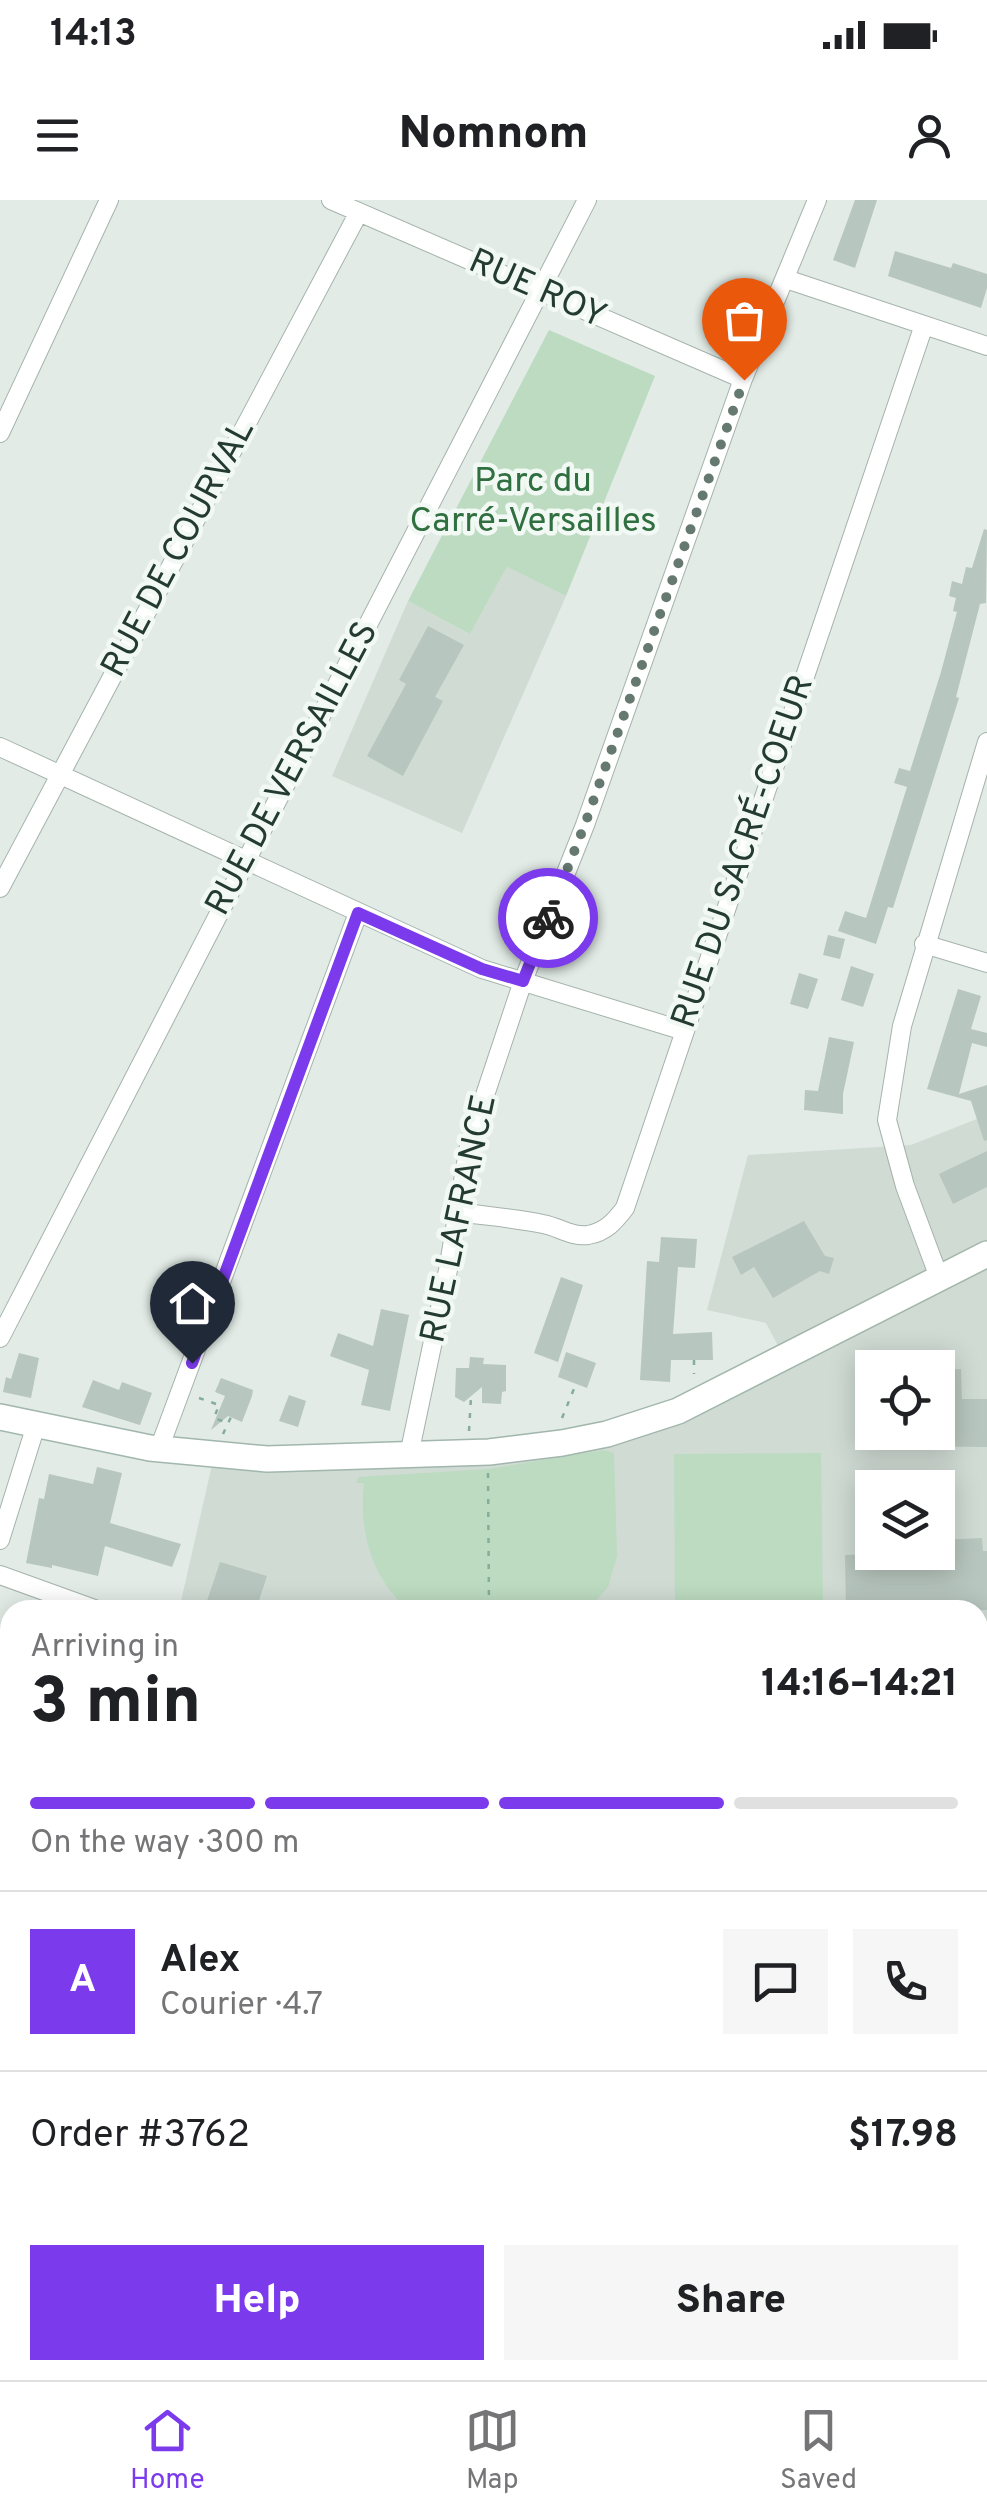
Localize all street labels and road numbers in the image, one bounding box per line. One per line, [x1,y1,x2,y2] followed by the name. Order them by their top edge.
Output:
[461,240,613,340] street label: RUE ROY
[93,413,265,685] street label: RUE DE COURVAL
[197,614,389,924] street label: RUE DE VERSAILLES
[662,670,825,1034] street label: RUE DU SACRÉ-COEUR
[412,1091,508,1347] street label: RUE LAFRANCE

